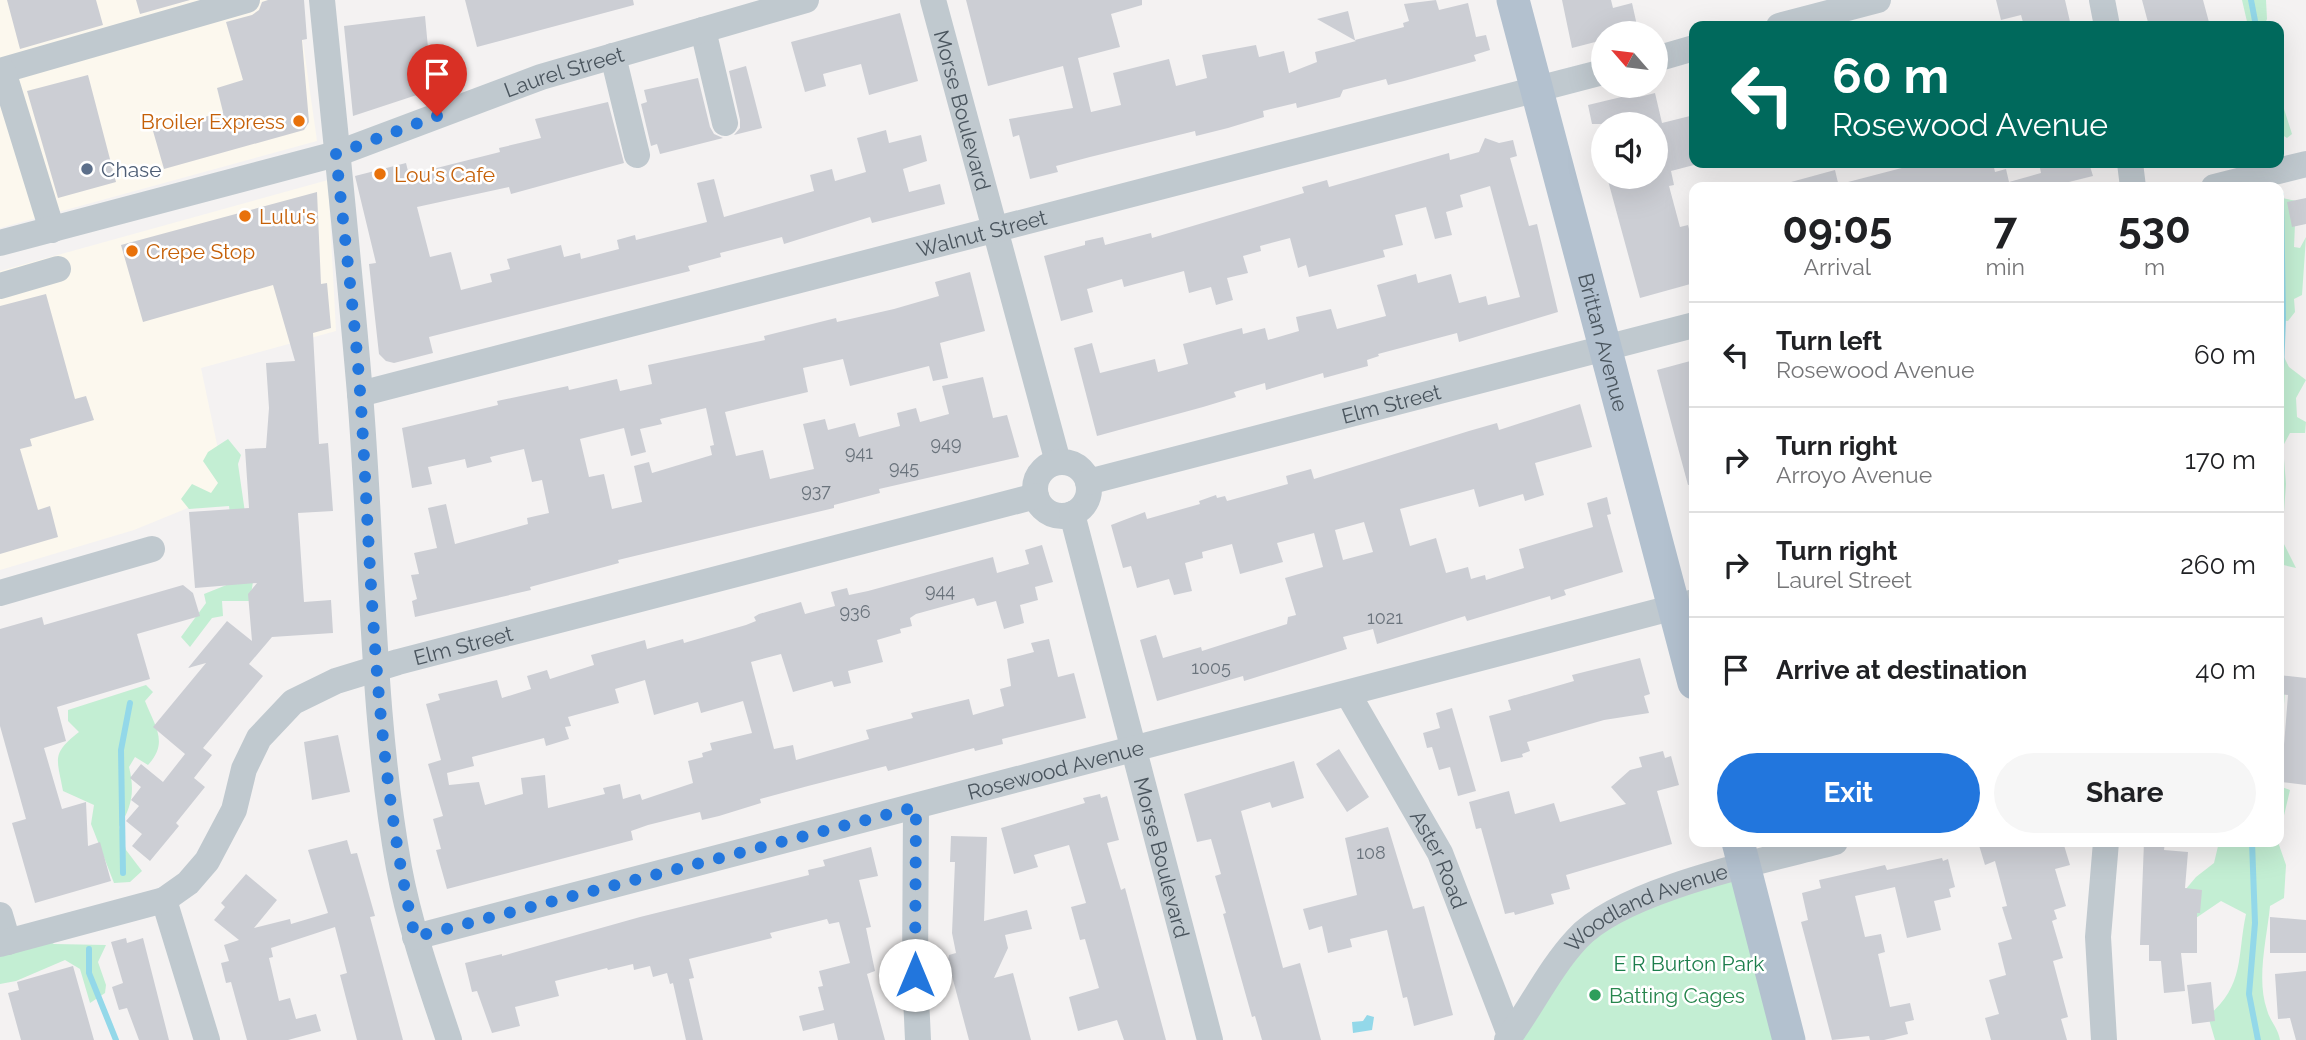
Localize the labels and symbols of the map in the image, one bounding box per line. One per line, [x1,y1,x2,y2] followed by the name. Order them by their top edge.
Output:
[1591,21,1668,98] north arrow
[929,27,996,193] street label: Morse Boulevard
[500,41,627,102] street label: Laurel Street
[407,44,467,116] pin
[141,109,285,134] place label: Broiler Express
[291,113,307,129] marker: Broiler Express
[101,157,162,182] place label: Chase
[79,161,95,177] marker: Chase
[394,162,495,187] place label: Lou's Cafe
[372,166,388,182] marker: Lou's Cafe
[259,204,316,229] place label: Lulu's
[914,204,1049,262] street label: Walnut Street
[237,208,253,224] marker: Lulu's
[146,239,255,264] place label: Crepe Stop
[124,243,140,259] marker: Crepe Stop
[1573,270,1634,414] street label: Brittan Avenue
[1339,379,1443,428] street label: Elm Street
[931,433,961,454] house number: 949
[845,442,873,463] house number: 941
[889,457,919,478] house number: 945
[801,480,831,501] house number: 937
[925,580,955,601] house number: 944
[839,601,871,622] house number: 936
[1367,607,1403,628] house number: 1021
[411,620,515,670] street label: Elm Street
[1191,657,1231,678] house number: 1005
[965,734,1146,804] street label: Rosewood Avenue
[1129,774,1195,940] street label: Morse Boulevard
[1405,805,1473,912] street label: Aster Road
[1356,842,1386,863] house number: 108
[1559,858,1730,957] street label: Woodland Avenue
[878,938,952,1012] position arrow
[1614,951,1764,976] park label: E R Burton Park
[1609,983,1745,1008] place label: Batting Cages
[1587,987,1603,1003] marker: Batting Cages

